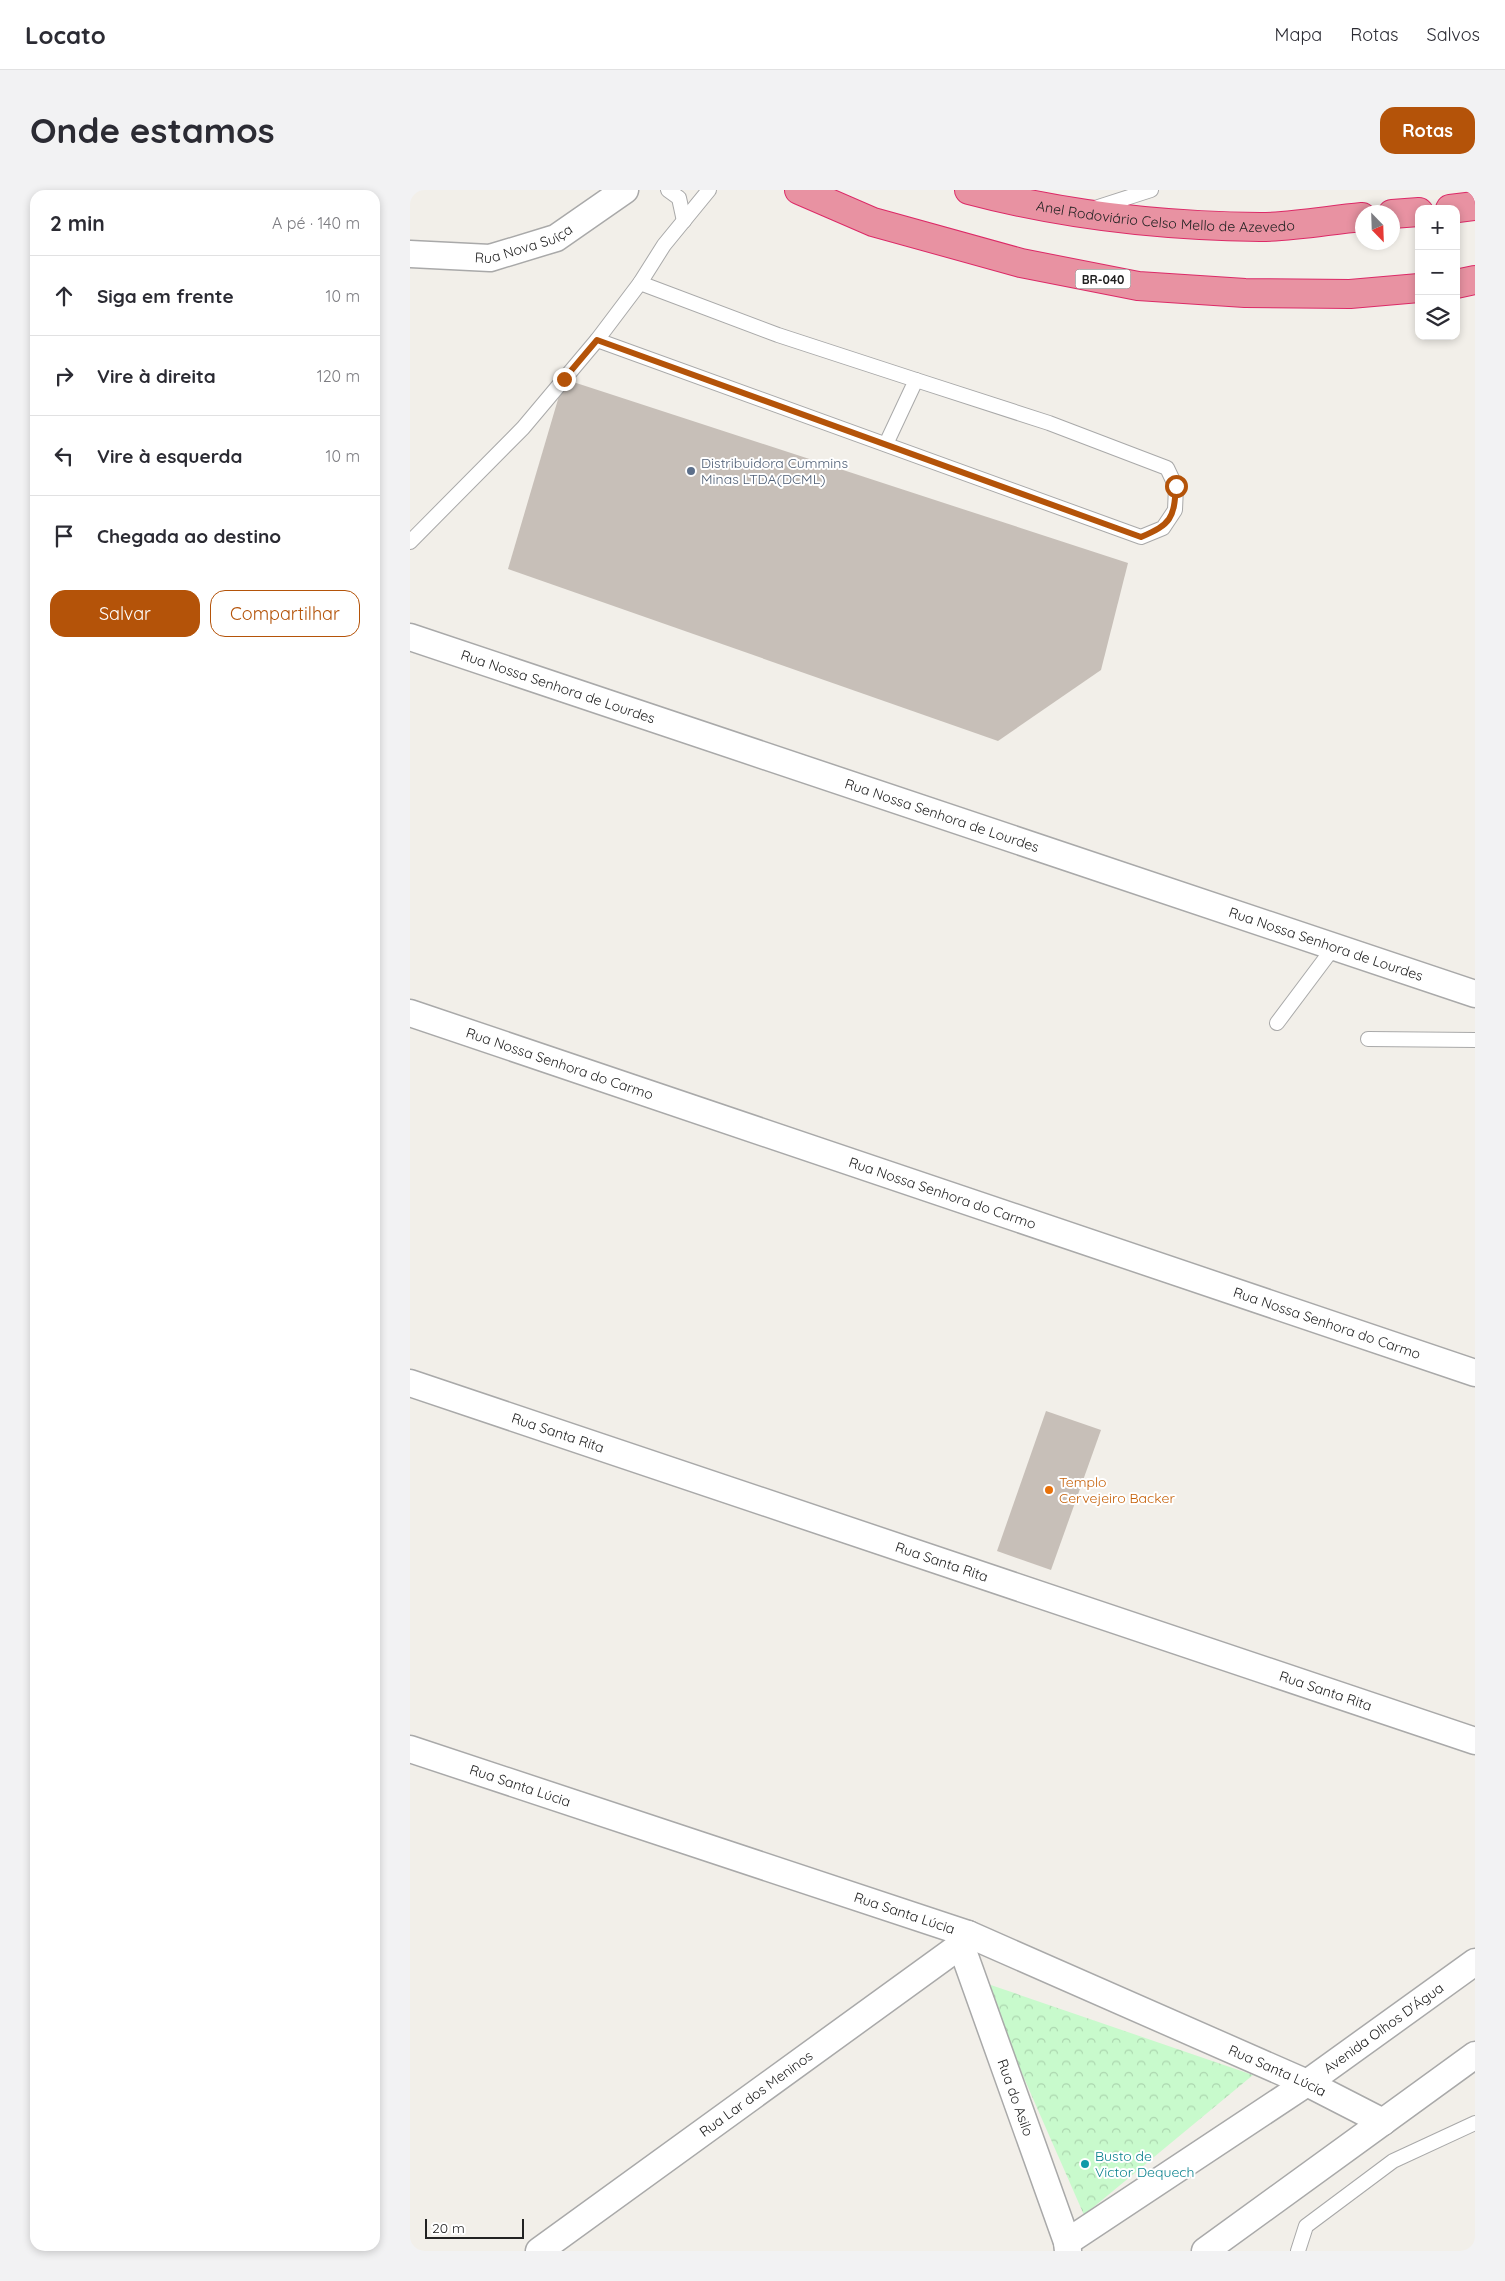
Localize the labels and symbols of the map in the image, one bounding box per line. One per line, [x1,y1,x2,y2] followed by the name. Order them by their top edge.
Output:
[1035,197,1295,236] street label: Anel Rodoviário Celso Mello de Azevedo
[1355,205,1400,250] north arrow
[474,220,576,267] street label: Rua Nova Suíça
[1076,270,1130,288] road number: BR-040
[553,368,576,391] route end
[701,454,848,488] place label: Distribuidora Cummins Minas LTDA(DCML)
[685,465,697,477] marker: Distribuidora Cummins Minas LTDA(DCML)
[1165,475,1188,498] route start
[458,646,657,728] street label: Rua Nossa Senhora de Lourdes
[842,774,1041,856] street label: Rua Nossa Senhora de Lourdes
[1226,903,1425,985] street label: Rua Nossa Senhora de Lourdes
[464,1024,656,1104] street label: Rua Nossa Senhora do Carmo
[846,1153,1038,1233] street label: Rua Nossa Senhora do Carmo
[1231,1283,1423,1363] street label: Rua Nossa Senhora do Carmo
[509,1409,607,1457] street label: Rua Santa Rita
[1059,1473,1175,1507] place label: Templo Cervejeiro Backer
[1043,1484,1055,1496] marker: Templo Cervejeiro Backer
[893,1538,990,1586] street label: Rua Santa Rita
[1277,1667,1374,1715] street label: Rua Santa Rita
[467,1760,573,1811] street label: Rua Santa Lúcia
[852,1888,957,1938] street label: Rua Santa Lúcia
[1320,1979,1447,2077] street label: Avenida Olhos D'Água
[1226,2041,1329,2100] street label: Rua Santa Lúcia
[696,2047,816,2141] street label: Rua Lar dos Meninos
[993,2057,1037,2139] street label: Rua do Asilo
[1095,2147,1195,2181] place label: Busto de Victor Dequech
[1079,2158,1091,2170] marker: Busto de Victor Dequech
[425,2216,524,2239] scale bar

